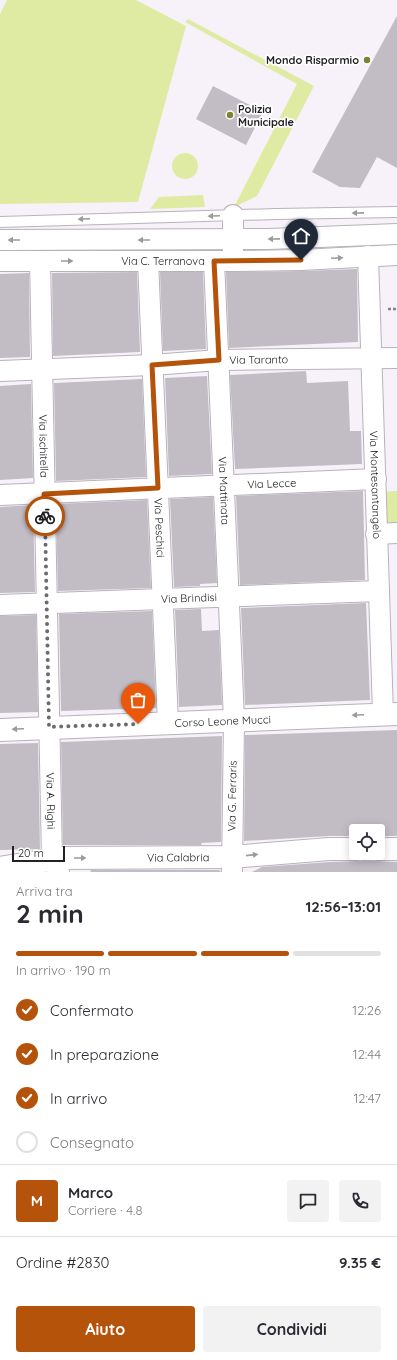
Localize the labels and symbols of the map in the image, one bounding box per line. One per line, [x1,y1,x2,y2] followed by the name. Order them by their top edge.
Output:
[266,53,359,67] place label: Mondo Risparmio
[362,55,372,65] marker: Mondo Risparmio
[238,102,295,129] place label: Polizia Municipale
[225,110,235,120] marker: Polizia Municipale
[351,210,364,216] one-way arrow
[207,213,220,219] one-way arrow
[78,216,90,223] one-way arrow
[284,219,318,260] pin
[267,236,280,242] one-way arrow
[7,237,20,243] one-way arrow
[137,237,150,243] one-way arrow
[121,254,205,268] street label: Via C. Terranova
[331,254,343,261] one-way arrow
[61,258,74,264] one-way arrow
[229,352,289,367] street label: Via Taranto
[36,414,51,478] street label: Via Ischitella
[367,430,384,540] street label: Via Montesantangelo
[216,456,232,525] street label: Via Mattinata
[247,475,297,491] street label: Via Lecce
[25,496,65,536] courier
[151,498,168,558] street label: Via Peschici
[161,590,217,606] street label: Via Brindisi
[121,683,155,724] pin
[174,712,271,730] street label: Corso Leone Mucci
[352,712,364,719] one-way arrow
[12,725,24,732] one-way arrow
[224,760,240,832] street label: Via G. Ferraris
[43,772,58,829] street label: Via A. Righi
[12,844,65,863] scale bar
[147,850,209,864] street label: Via Calabria
[246,851,258,858] one-way arrow
[74,855,87,861] one-way arrow

